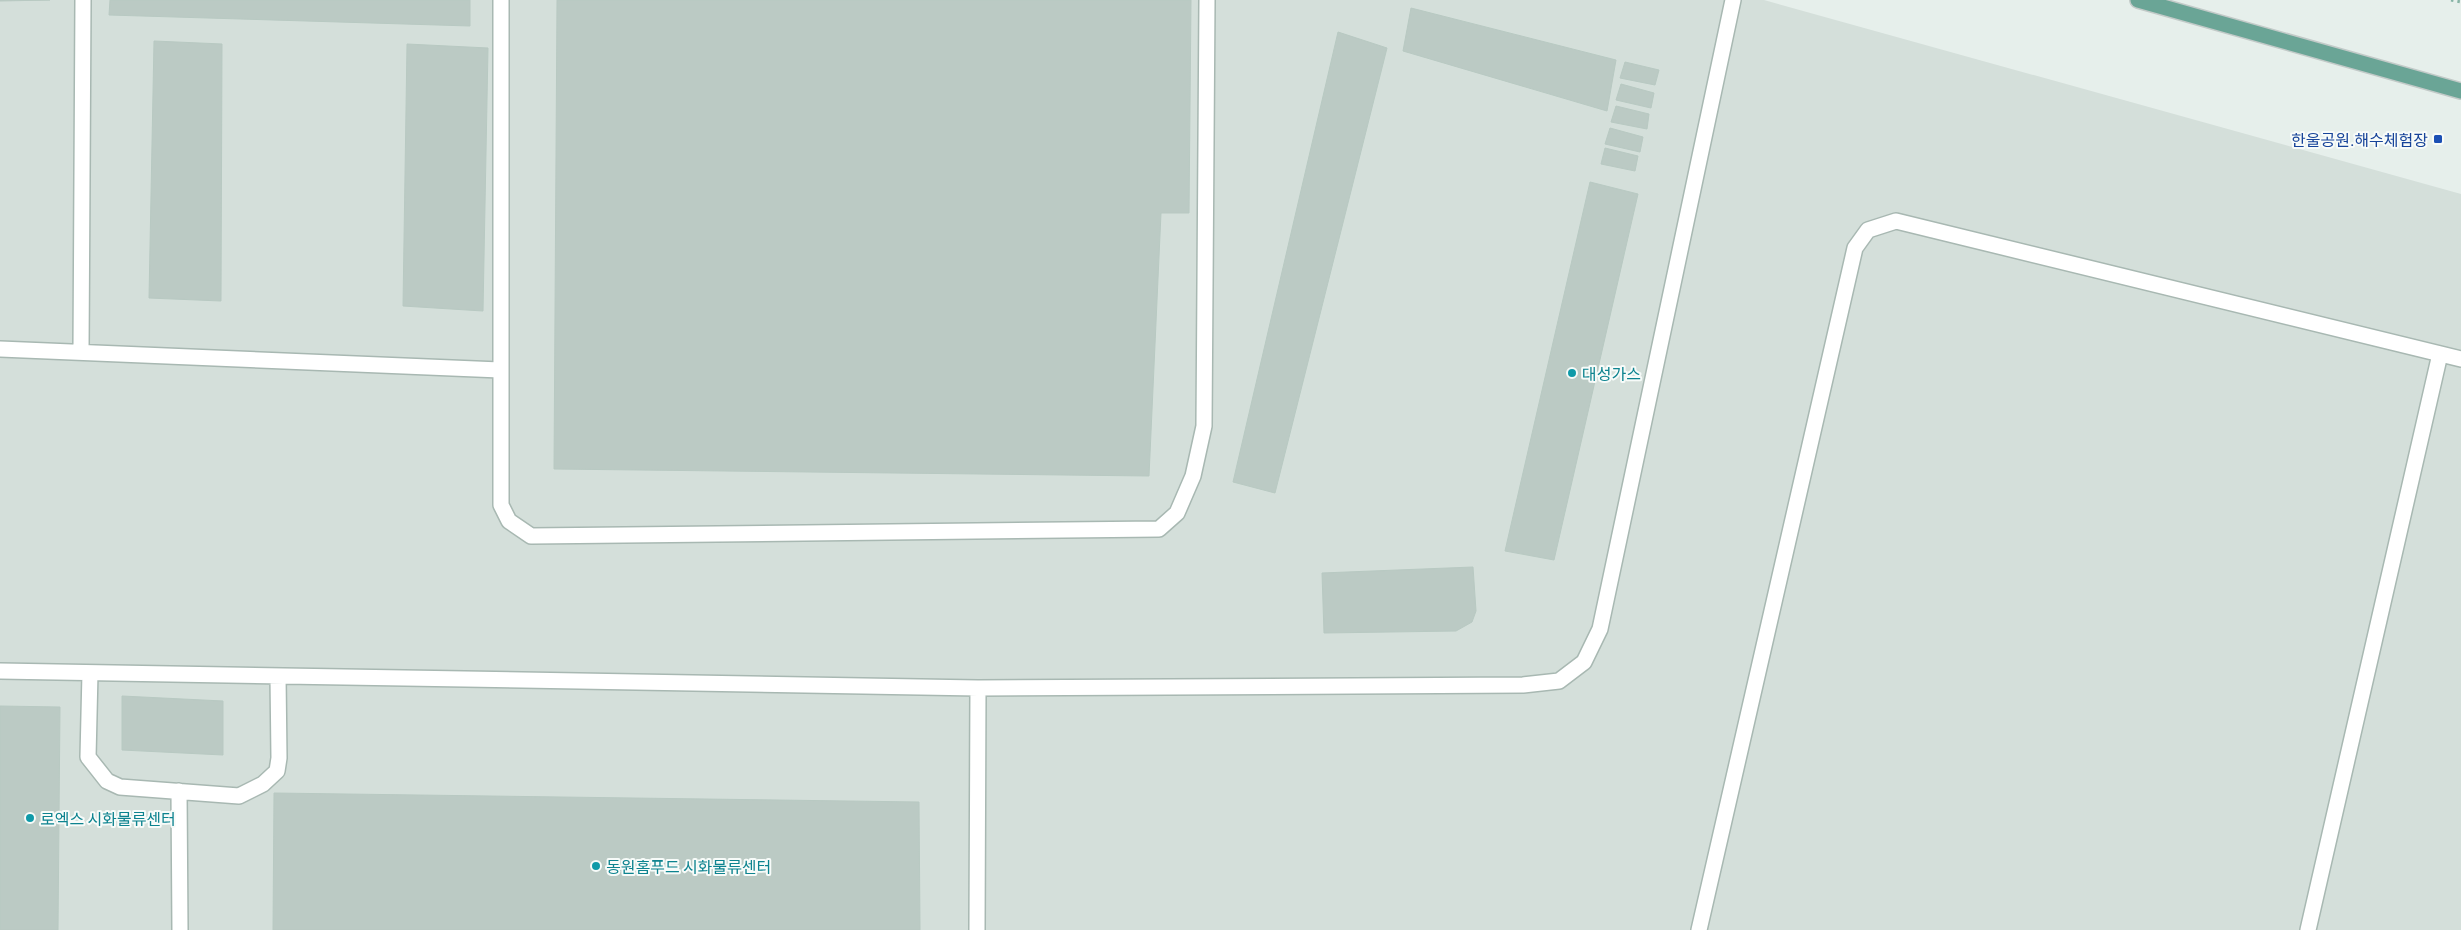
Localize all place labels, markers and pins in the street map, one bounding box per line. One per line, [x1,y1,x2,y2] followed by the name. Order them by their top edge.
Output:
[2291,130,2428,149] place label: 한울공원.해수체험장
[2432,133,2444,145] marker: 한울공원.해수체험장
[1582,364,1641,383] place label: 대성가스
[1566,367,1578,379] marker: 대성가스
[40,809,176,828] place label: 로엑스 시화물류센터
[24,812,36,824] marker: 로엑스 시화물류센터
[606,857,771,876] place label: 동원홈푸드 시화물류센터
[590,860,602,872] marker: 동원홈푸드 시화물류센터

